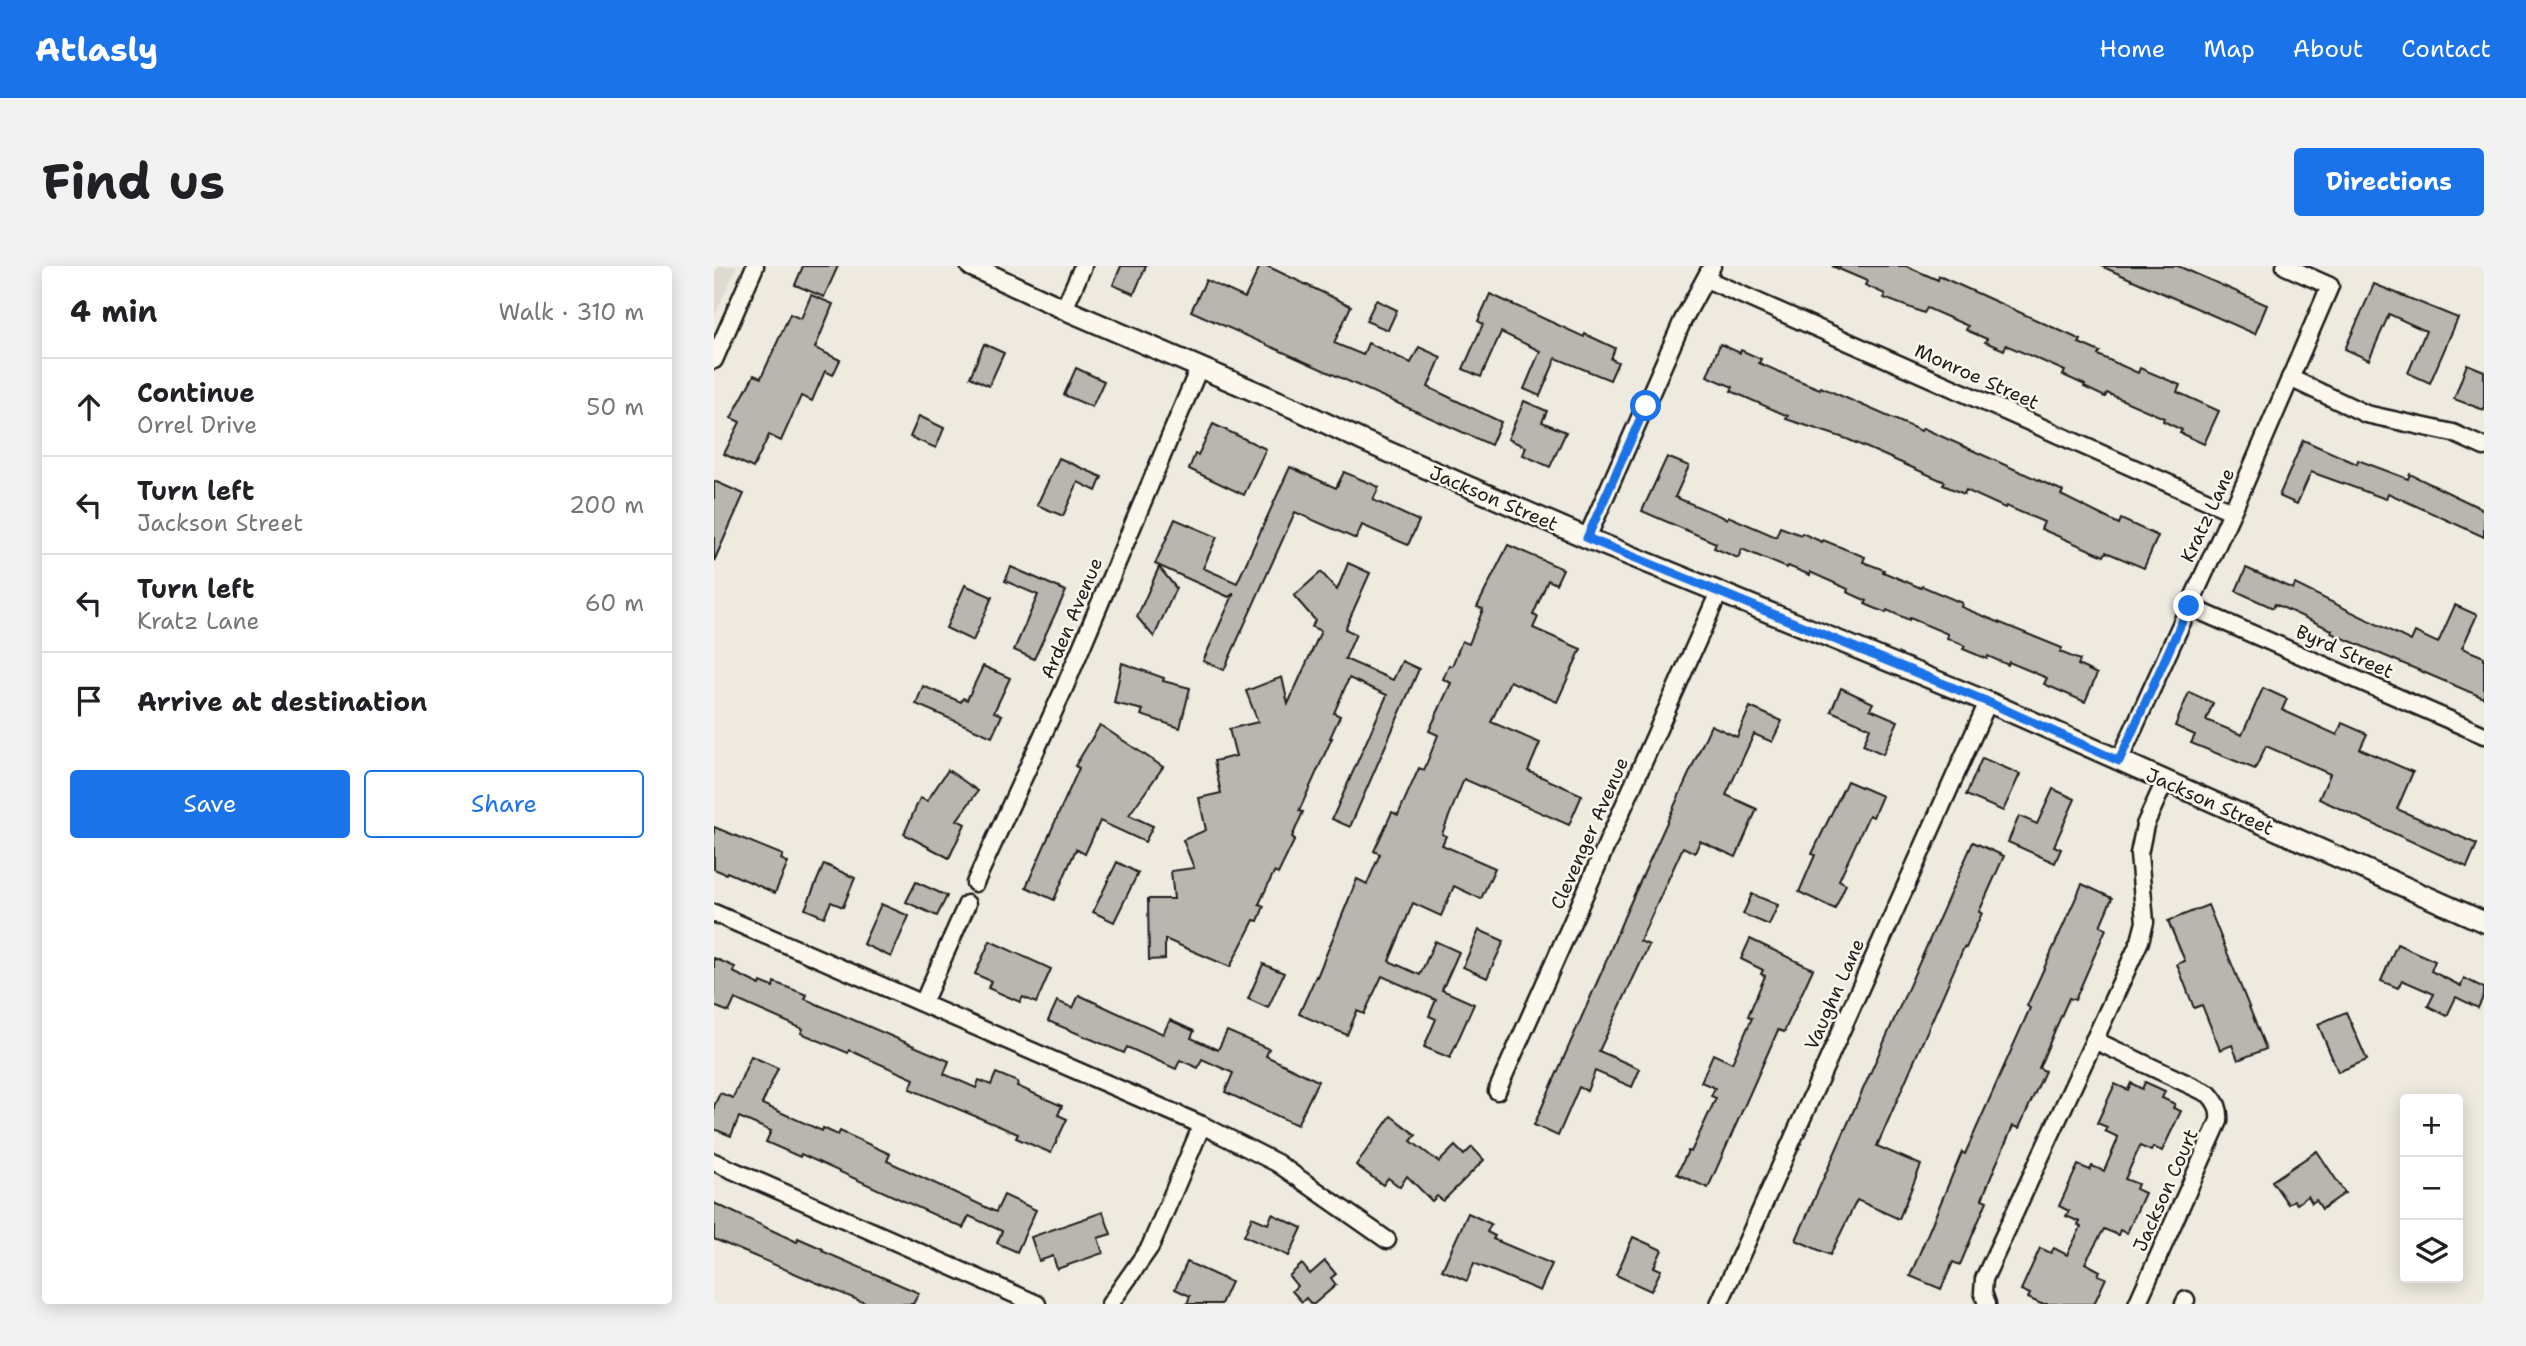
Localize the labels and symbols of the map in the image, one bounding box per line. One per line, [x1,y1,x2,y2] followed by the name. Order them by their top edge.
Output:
[1911,338,2043,415] street label: Monroe Street
[1630,390,1661,421] route start
[1426,460,1562,537] street label: Jackson Street
[2175,464,2240,566] street label: Kratz Lane
[1035,554,1108,683] street label: Arden Avenue
[2173,590,2204,621] route end
[2292,619,2398,684] street label: Byrd Street
[1545,753,1634,913] street label: Clevenger Avenue
[2142,762,2278,841] street label: Jackson Street
[1799,935,1870,1054] street label: Vaughn Lane
[2127,1125,2204,1255] street label: Jackson Court

